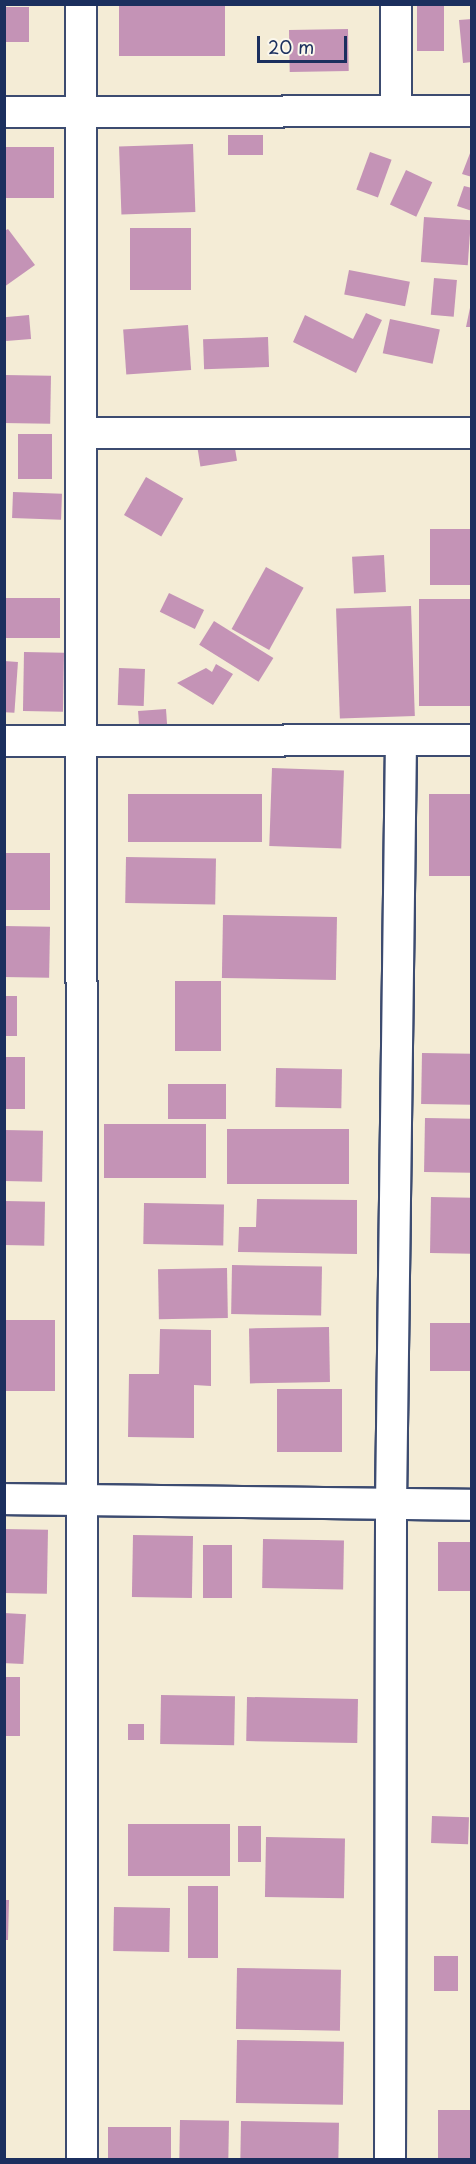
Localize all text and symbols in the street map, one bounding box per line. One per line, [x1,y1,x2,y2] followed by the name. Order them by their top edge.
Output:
[260,24,350,62] scale bar
[268,33,314,60] text: 20 m

